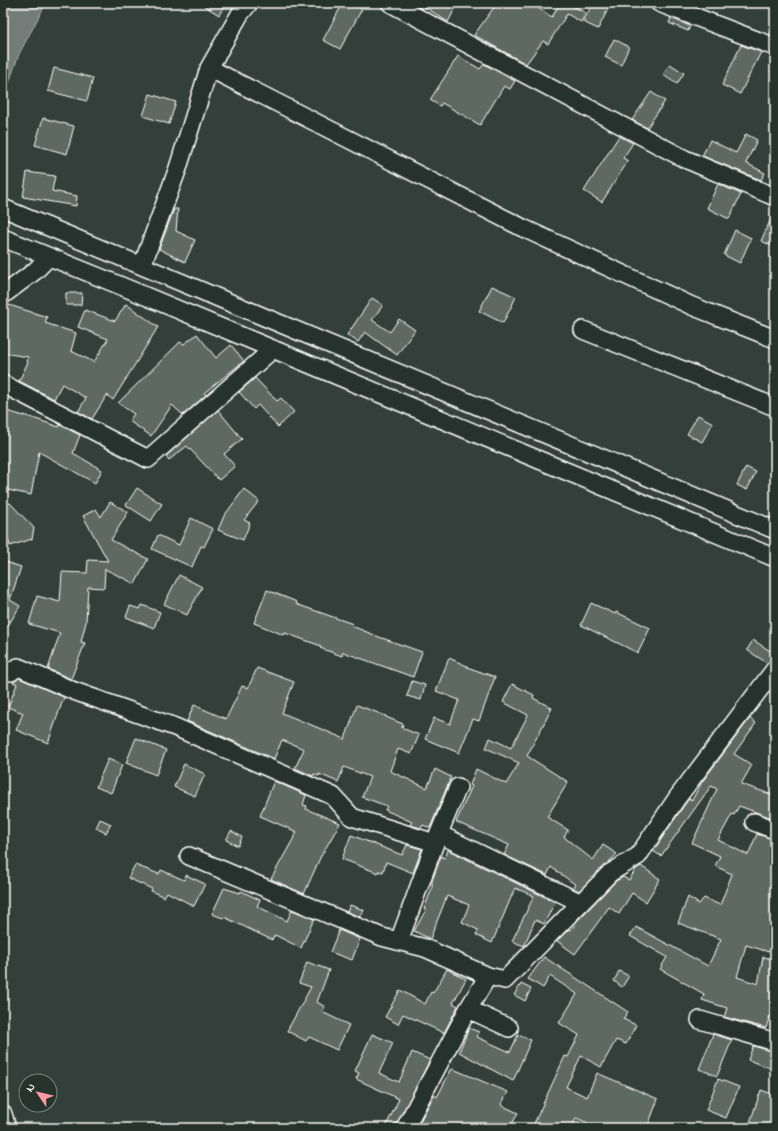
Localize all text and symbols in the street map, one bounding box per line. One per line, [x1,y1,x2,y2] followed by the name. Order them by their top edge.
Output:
[18,1073,58,1113] north arrow
[22,1080,39,1095] text: N

